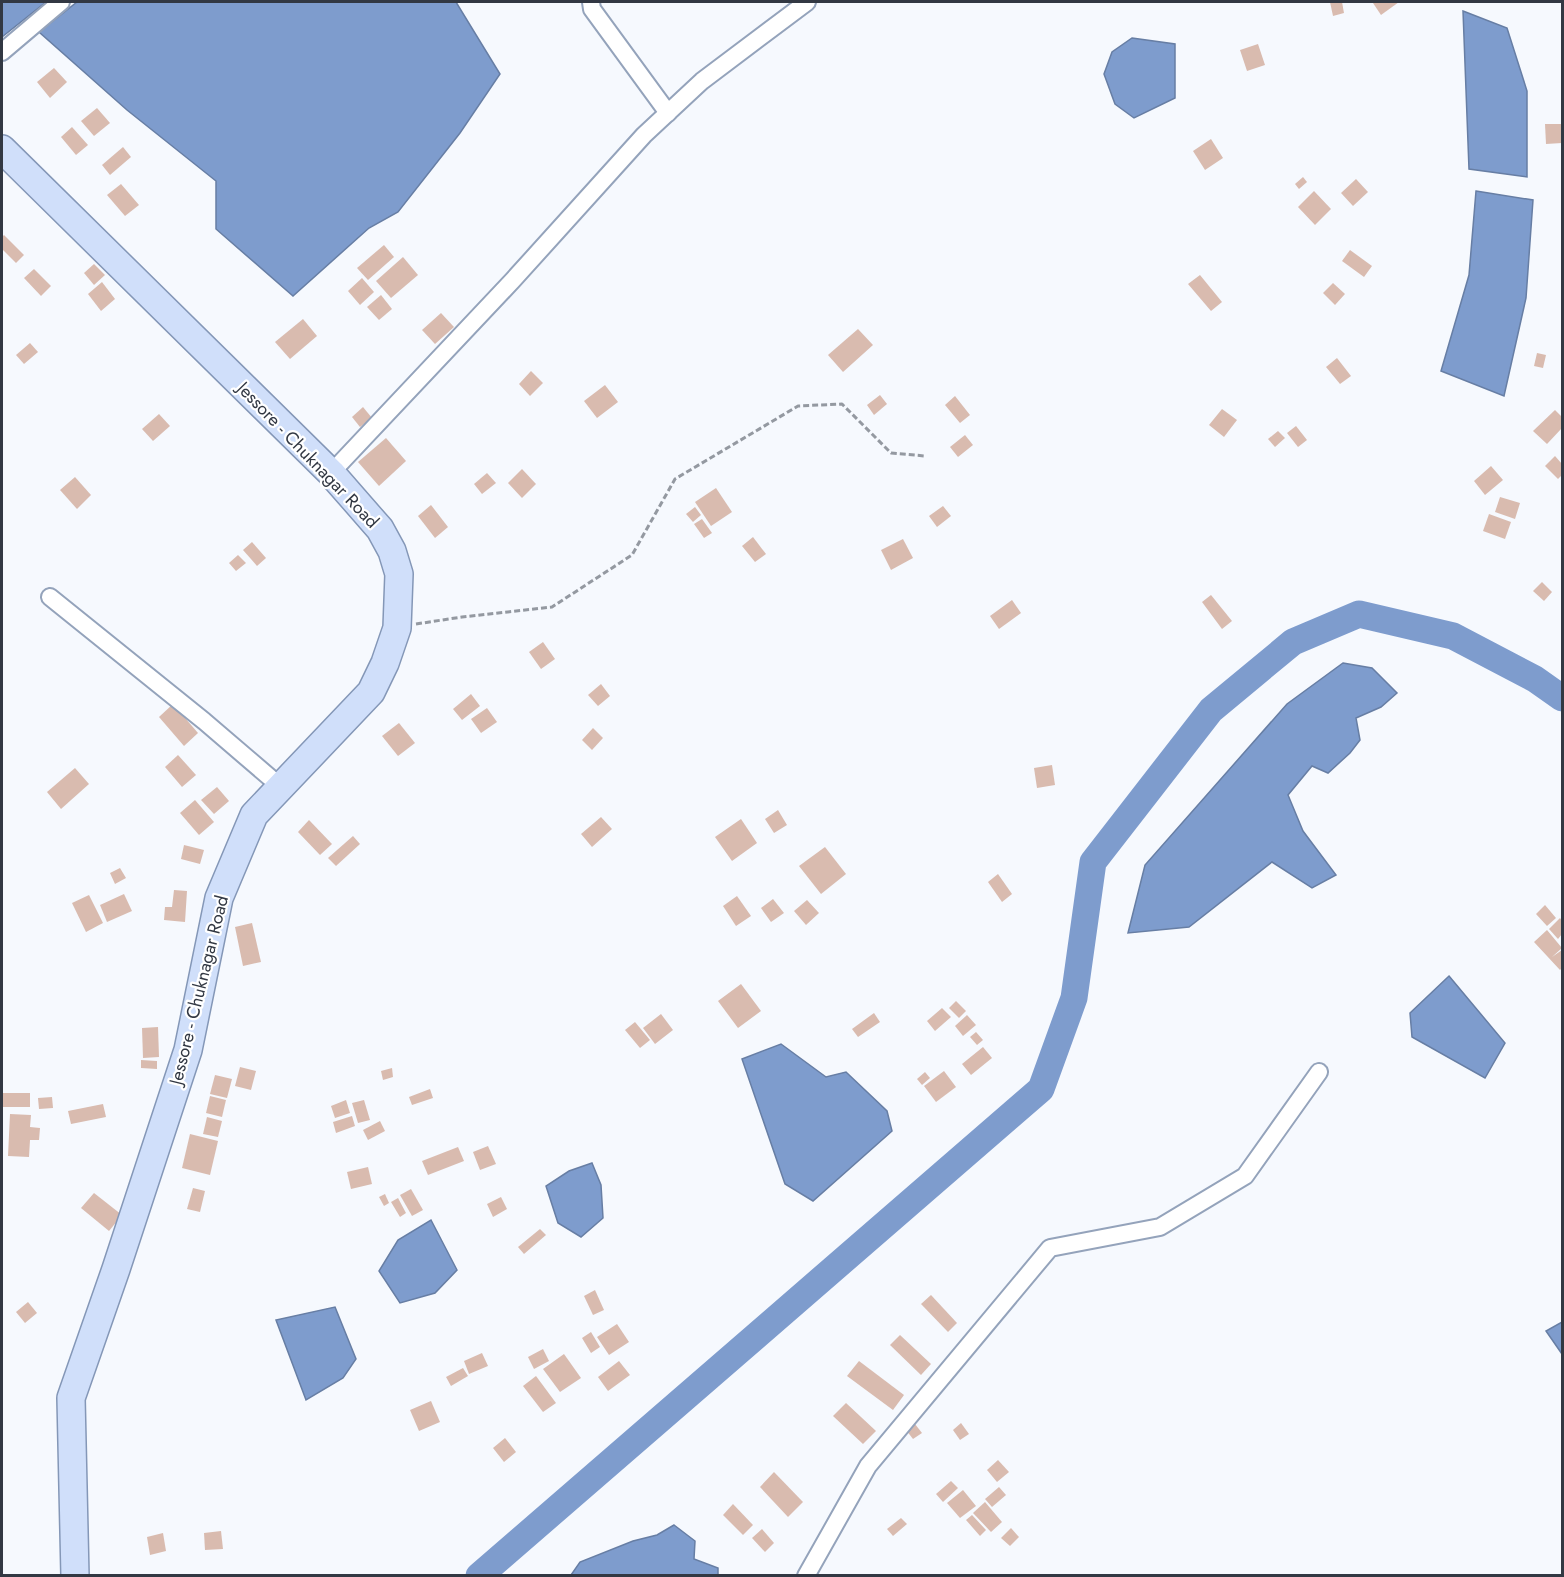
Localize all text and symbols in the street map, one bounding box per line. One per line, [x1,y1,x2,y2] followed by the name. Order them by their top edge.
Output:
[230,375,385,534] street label: Jessore - Chuknagar Road
[162,893,235,1089] street label: Jessore - Chuknagar Road

